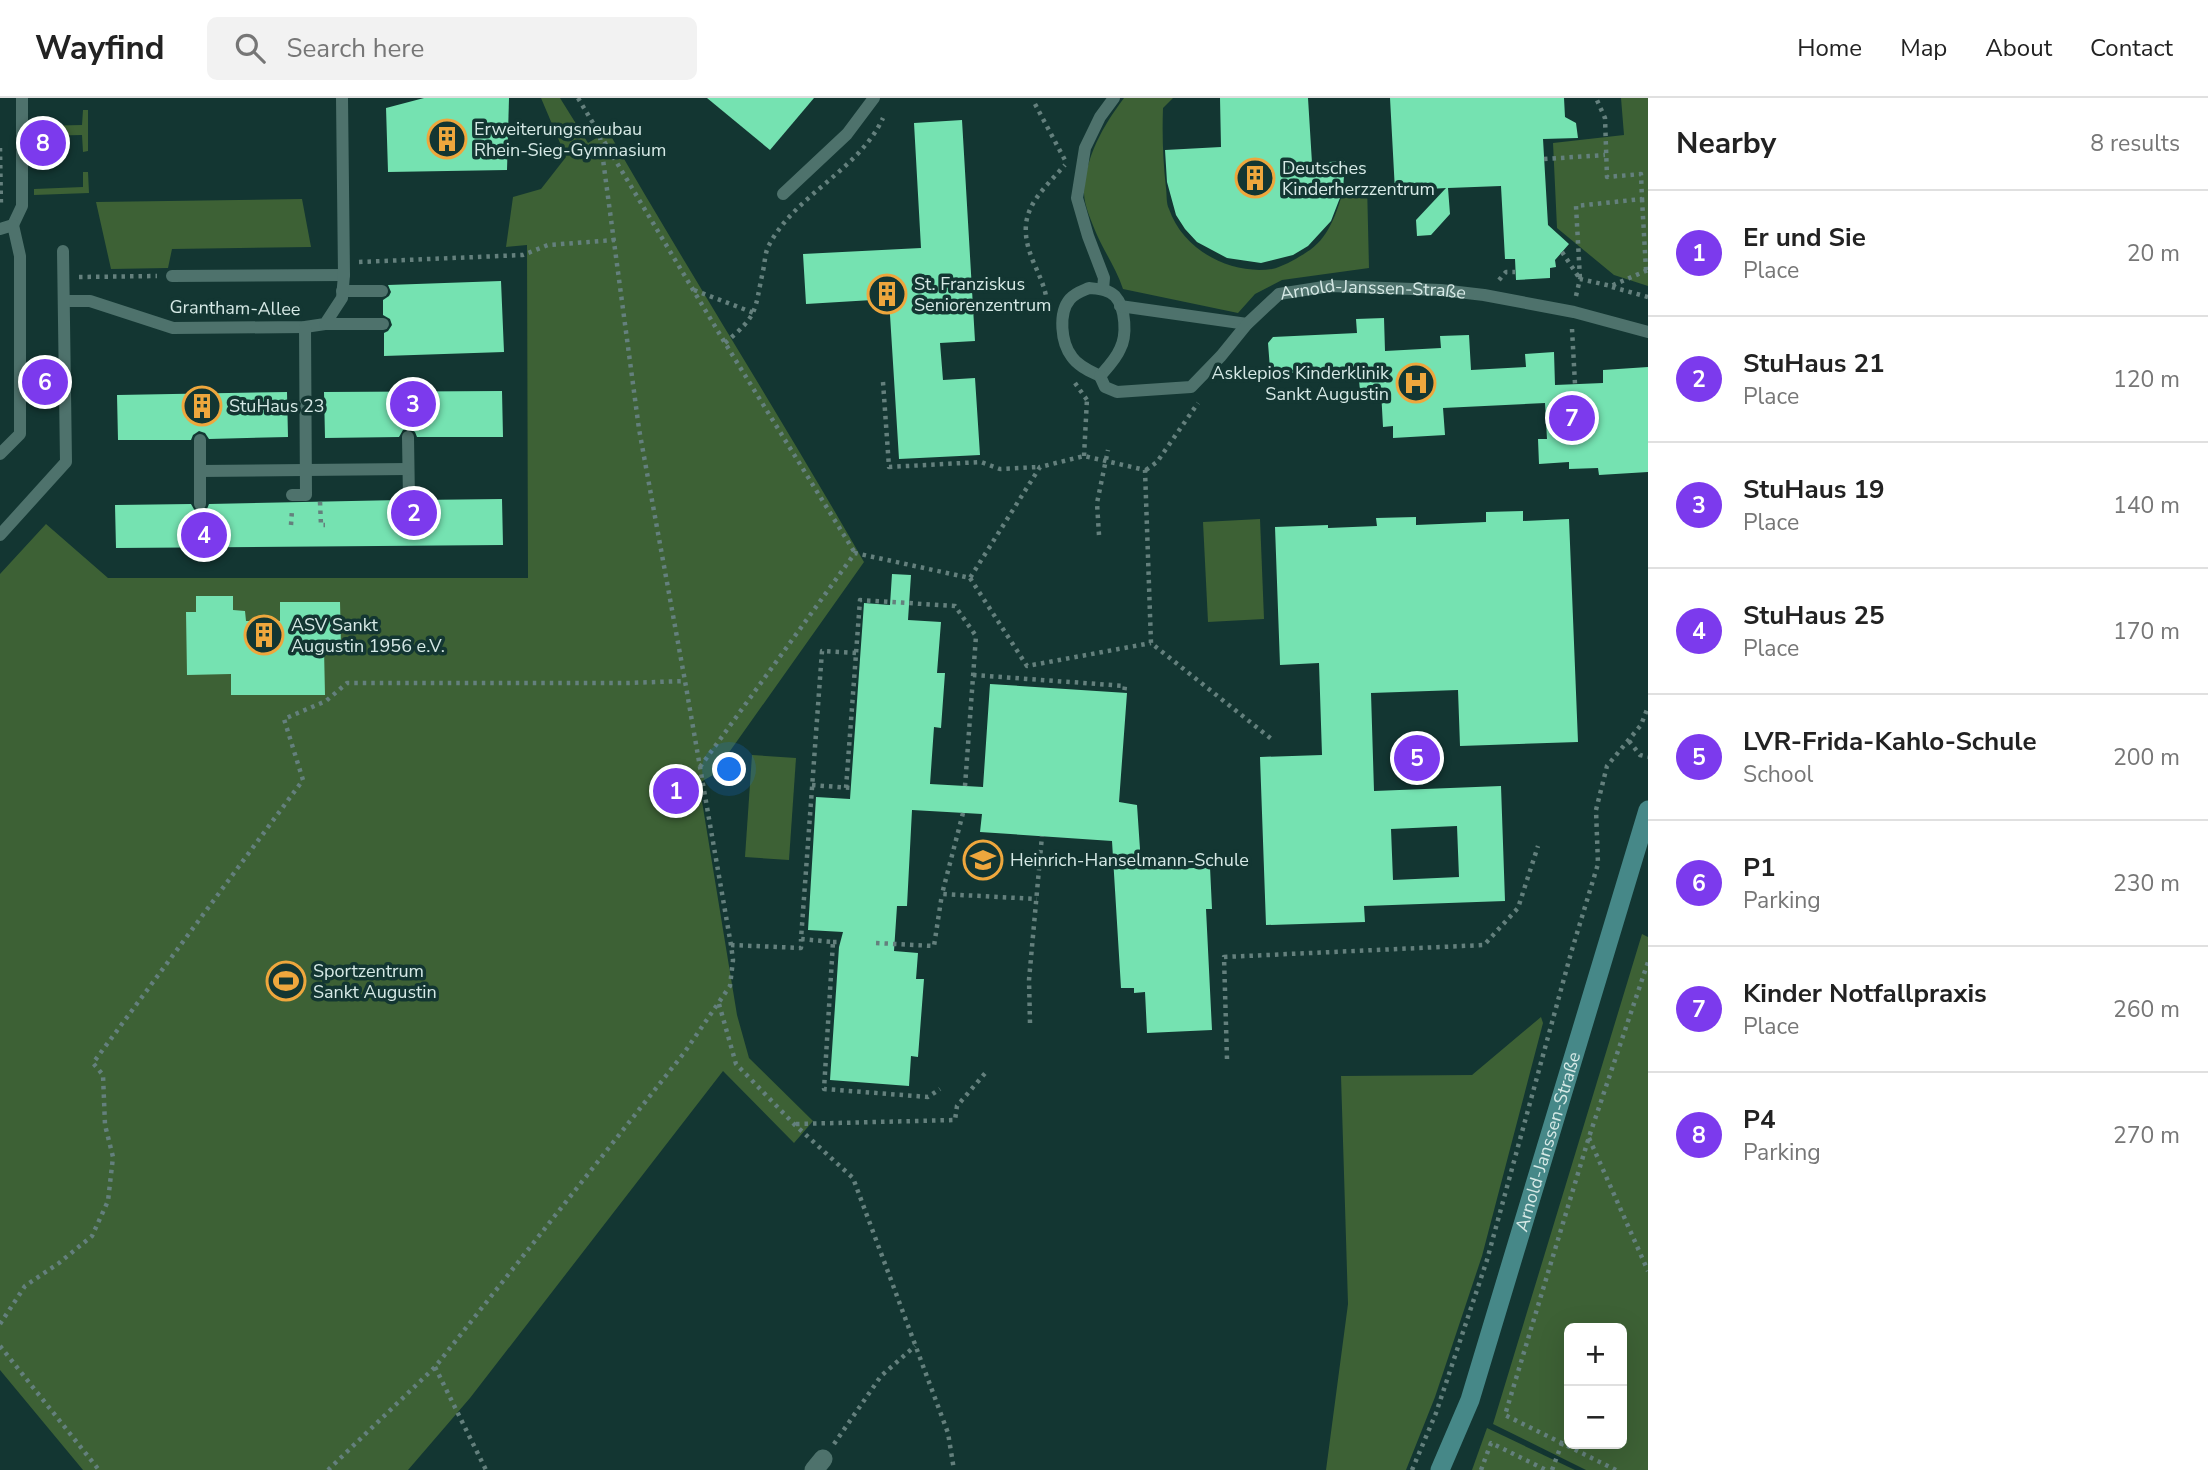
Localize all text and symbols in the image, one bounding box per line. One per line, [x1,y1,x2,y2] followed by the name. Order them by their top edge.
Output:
[207,17,697,80] search box
[35,26,165,71] text: Wayfind
[231,29,269,67] icon: search
[287,31,424,66] text: Search here
[1797,32,1862,64] text: Home
[1900,32,1947,64] text: Map
[1985,32,2052,64] text: About
[2090,32,2173,64] text: Contact
[20,117,66,169] pin: 8
[474,117,666,162] place label: Erweiterungsneubau Rhein-Sieg-Gymnasium
[426,118,468,160] building icon: Erweiterungsneubau Rhein-Sieg-Gymnasium
[1676,123,1776,164] text: Nearby
[2090,128,2180,159] text: 8 results
[1282,156,1435,201] place label: Deutsches Kinderherzzentrum
[1234,157,1276,199] building icon: Deutsches Kinderherzzentrum
[1743,220,1866,255] text: Er und Sie
[1692,238,1706,269] text: 1
[2127,238,2180,269] text: 20 m
[1743,255,1799,286] text: Place
[914,272,1051,317] place label: St. Franziskus Seniorenzentrum
[866,273,908,315] building icon: St. Franziskus Seniorenzentrum
[1278,273,1467,306] street label: Arnold-Janssen-Straße
[169,295,301,321] street label: Grantham-Allee
[1743,346,1885,381] text: StuHaus 21
[22,356,68,408] pin: 6
[1211,361,1390,406] place label: Asklepios Kinderklinik Sankt Augustin
[1395,362,1437,404] hospital icon: Asklepios Kinderklinik Sankt Augustin
[1692,364,1706,395] text: 2
[2113,364,2180,395] text: 120 m
[390,378,436,430] pin: 3
[1743,381,1799,412] text: Place
[181,385,223,427] building icon: StuHaus 23
[1549,392,1595,444] pin: 7
[229,394,325,418] place label: StuHaus 23
[1743,472,1885,507] text: StuHaus 19
[391,487,437,539] pin: 2
[1692,490,1706,521] text: 3
[2113,490,2180,521] text: 140 m
[1743,507,1799,538] text: Place
[181,509,227,561] pin: 4
[1743,598,1885,633] text: StuHaus 25
[291,613,445,658] place label: ASV Sankt Augustin 1956 e.V.
[243,614,285,656] building icon: ASV Sankt Augustin 1956 e.V.
[1692,616,1706,647] text: 4
[2113,616,2180,647] text: 170 m
[1743,633,1799,664] text: Place
[1743,724,2037,759] text: LVR-Frida-Kahlo-Schule
[1394,732,1440,784] pin: 5
[1692,742,1706,773] text: 5
[2113,742,2180,773] text: 200 m
[712,752,746,786] your location
[1743,759,1813,790] text: School
[653,765,699,817] pin: 1
[962,839,1004,881] school or university icon: Heinrich-Hanselmann-Schule
[1010,848,1249,872] place label: Heinrich-Hanselmann-Schule
[1743,850,1776,885] text: P1
[1692,868,1706,899] text: 6
[2113,868,2180,899] text: 230 m
[1743,885,1821,916] text: Parking
[313,959,437,1004] place label: Sportzentrum Sankt Augustin
[265,960,307,1002] sports icon: Sportzentrum Sankt Augustin
[1743,976,1987,1011] text: Kinder Notfallpraxis
[1692,994,1706,1025] text: 7
[2113,994,2180,1025] text: 260 m
[1743,1011,1799,1042] text: Place
[1509,1049,1586,1235] street label: Arnold-Janssen-Straße
[1743,1102,1776,1137] text: P4
[1692,1120,1706,1151] text: 8
[2113,1120,2180,1151] text: 270 m
[1743,1137,1821,1168] text: Parking
[1564,1323,1627,1449] map controls
[1564,1323,1627,1386] button: +
[1564,1386,1627,1449] button: −

